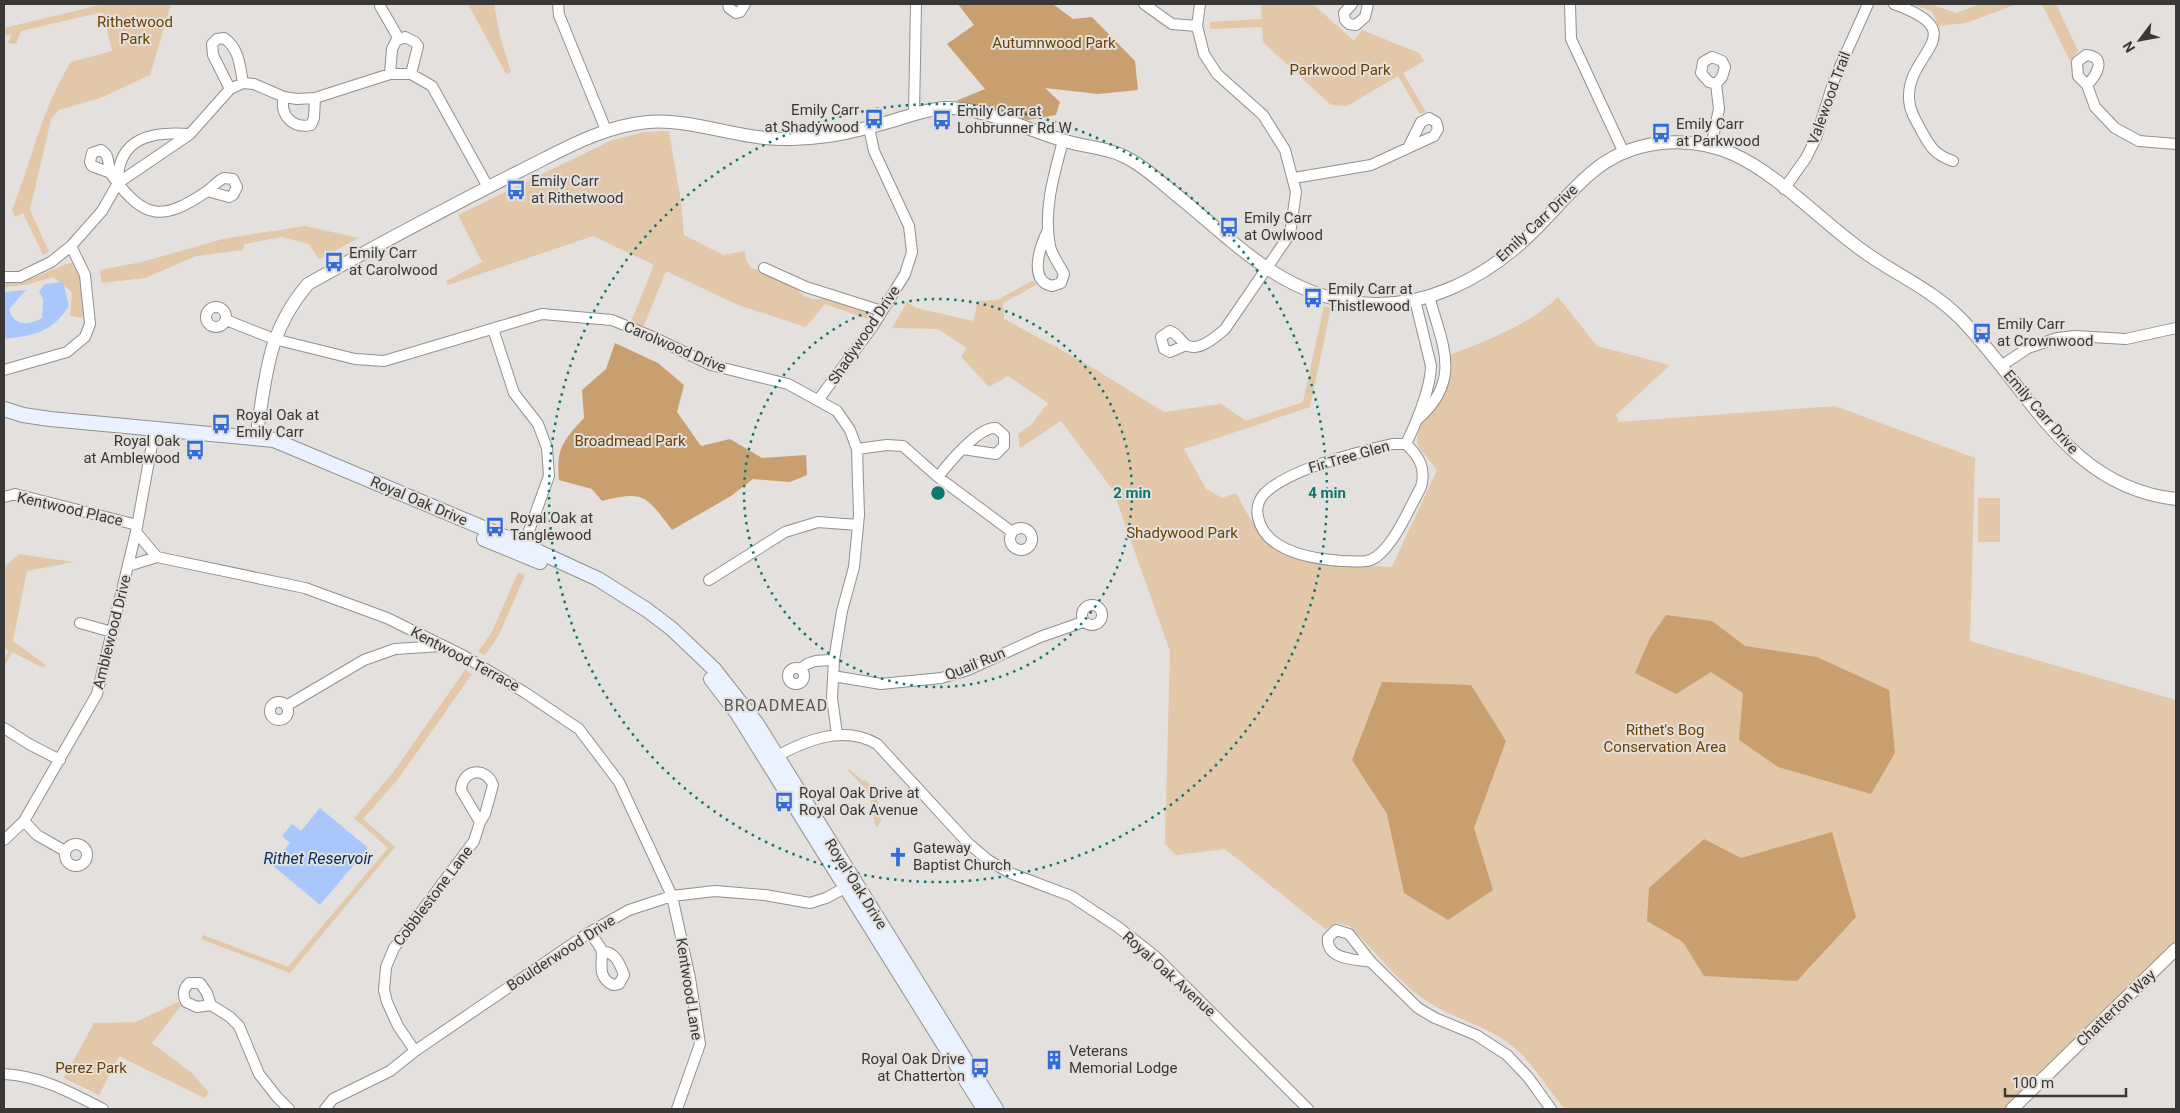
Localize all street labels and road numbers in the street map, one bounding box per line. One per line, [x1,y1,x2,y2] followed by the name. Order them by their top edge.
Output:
[1804,49,1854,147] street label: Valewood Trail
[1492,180,1582,265] street label: Emily Carr Drive
[824,282,904,388] street label: Shadywood Drive
[621,317,729,377] street label: Carolwood Drive
[2000,366,2082,458] street label: Emily Carr Drive
[1306,437,1392,477] street label: Fir Tree Glen
[368,472,470,530] street label: Royal Oak Drive
[15,488,125,530] street label: Kentwood Place
[89,573,135,691] street label: Amblewood Drive
[408,623,523,695] street label: Kentwood Terrace
[942,644,1008,684] street label: Quail Run
[821,835,891,933] street label: Royal Oak Drive
[390,843,476,949] street label: Cobblestone Lane
[503,911,619,995] street label: Boulderwood Drive
[1119,927,1219,1021] street label: Royal Oak Avenue
[672,937,706,1042] street label: Kentwood Lane
[2073,966,2159,1050] street label: Chatterton Way

